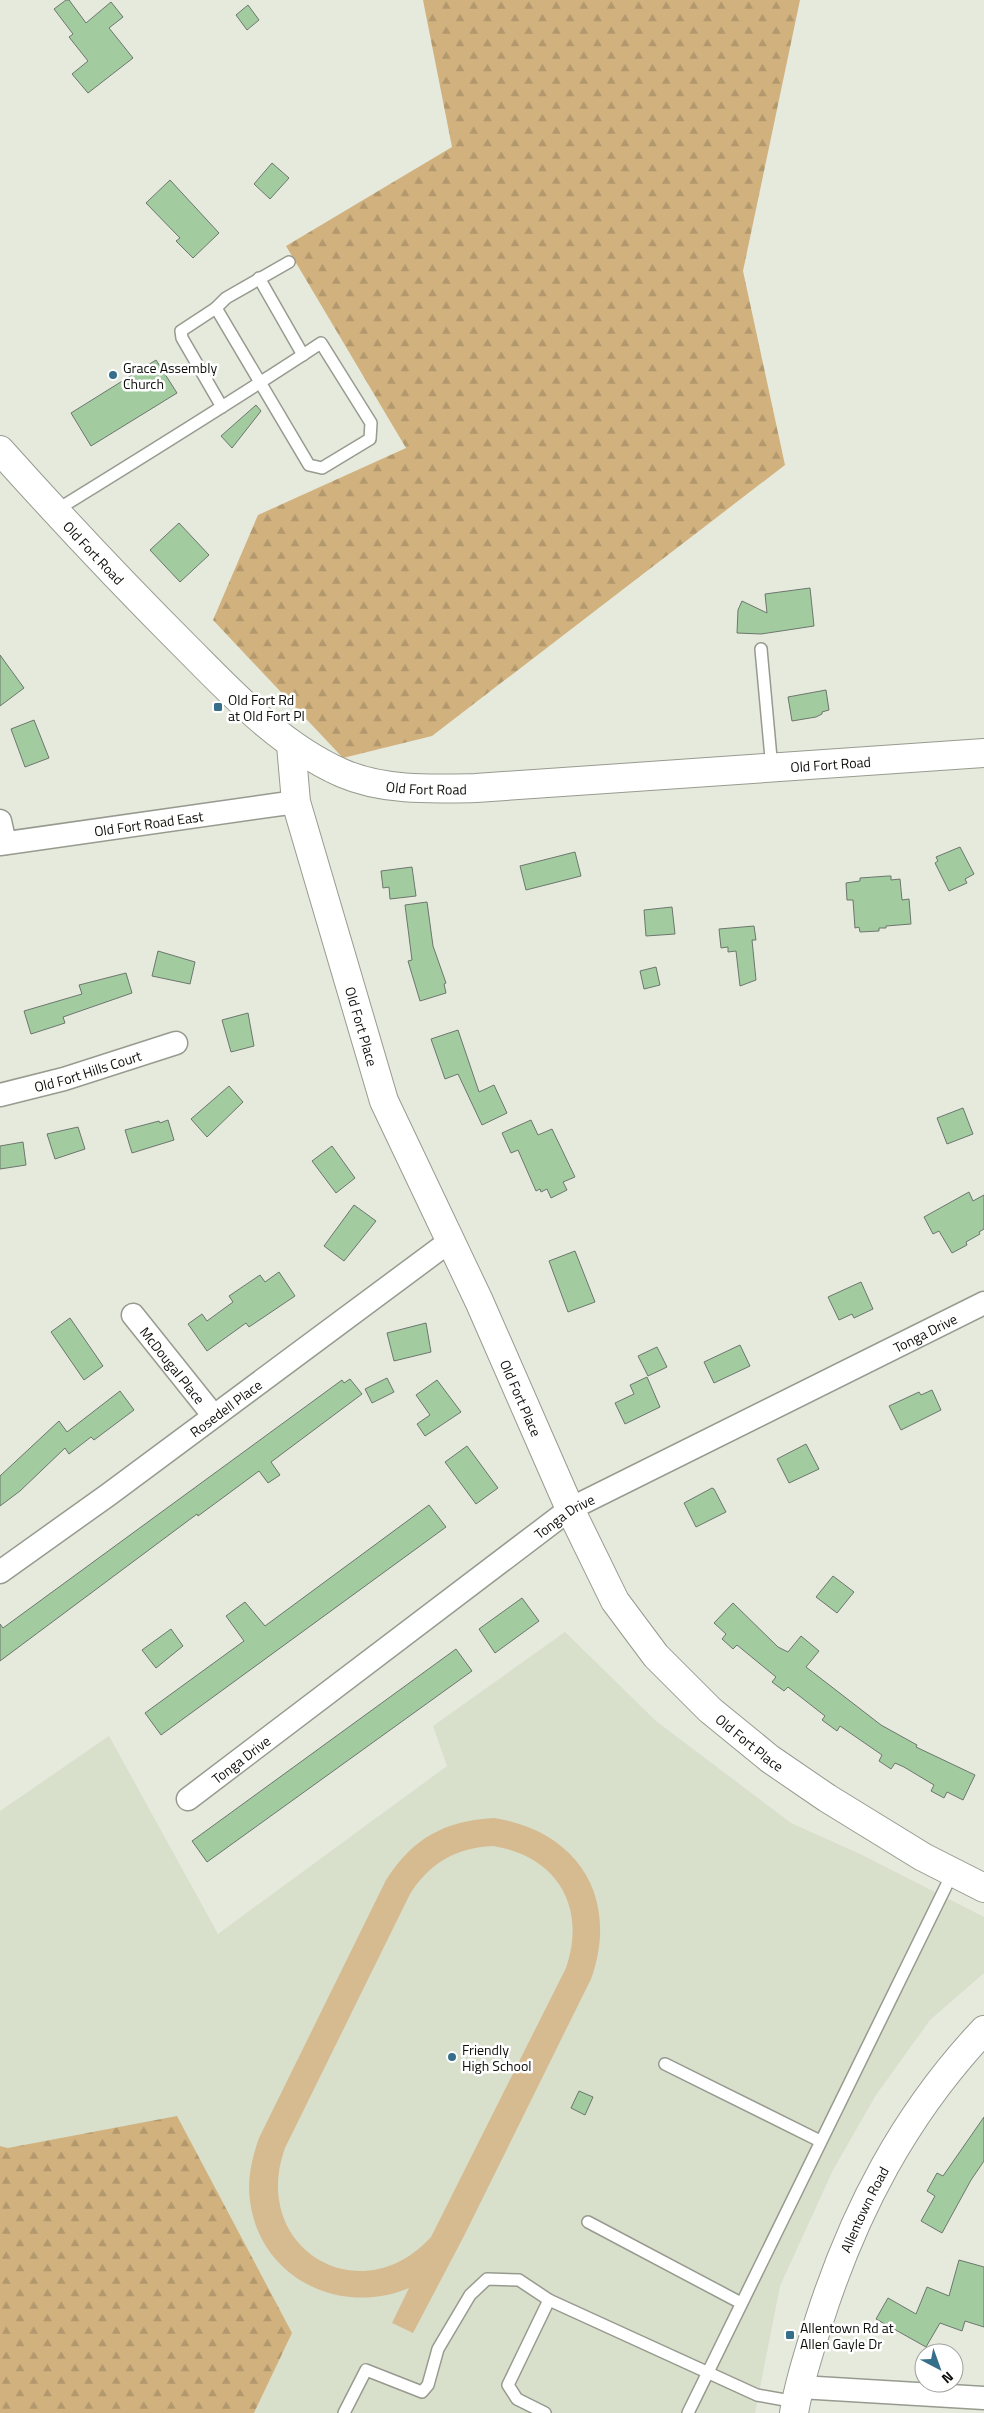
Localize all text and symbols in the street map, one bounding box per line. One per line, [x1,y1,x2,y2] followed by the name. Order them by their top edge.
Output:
[123,357,217,394] place label: Grace Assembly Church
[107,369,119,381] marker: Grace Assembly Church
[59,516,129,589] street label: Old Fort Road
[228,689,305,726] place label: Old Fort Rd at Old Fort Pl
[212,701,224,713] marker: Old Fort Rd at Old Fort Pl
[790,750,871,777] street label: Old Fort Road
[385,775,467,799] street label: Old Fort Road
[93,805,205,841] street label: Old Fort Road East
[340,984,384,1069] street label: Old Fort Place
[32,1044,144,1097] street label: Old Fort Hills Court
[889,1308,960,1357] street label: Tonga Drive
[135,1322,211,1408] street label: McDougal Place
[495,1356,547,1440] street label: Old Fort Place
[185,1374,266,1442] street label: Rosedell Place
[529,1488,598,1543] street label: Tonga Drive
[711,1708,788,1776] street label: Old Fort Place
[207,1730,274,1788] street label: Tonga Drive
[462,2039,532,2076] place label: Friendly High School
[446,2051,458,2063] marker: Friendly High School
[834,2162,893,2255] street label: Allentown Road
[800,2317,894,2354] place label: Allentown Rd at Allen Gayle Dr
[784,2329,796,2341] marker: Allentown Rd at Allen Gayle Dr
[914,2343,964,2393] north arrow
[937,2367,958,2389] text: N

